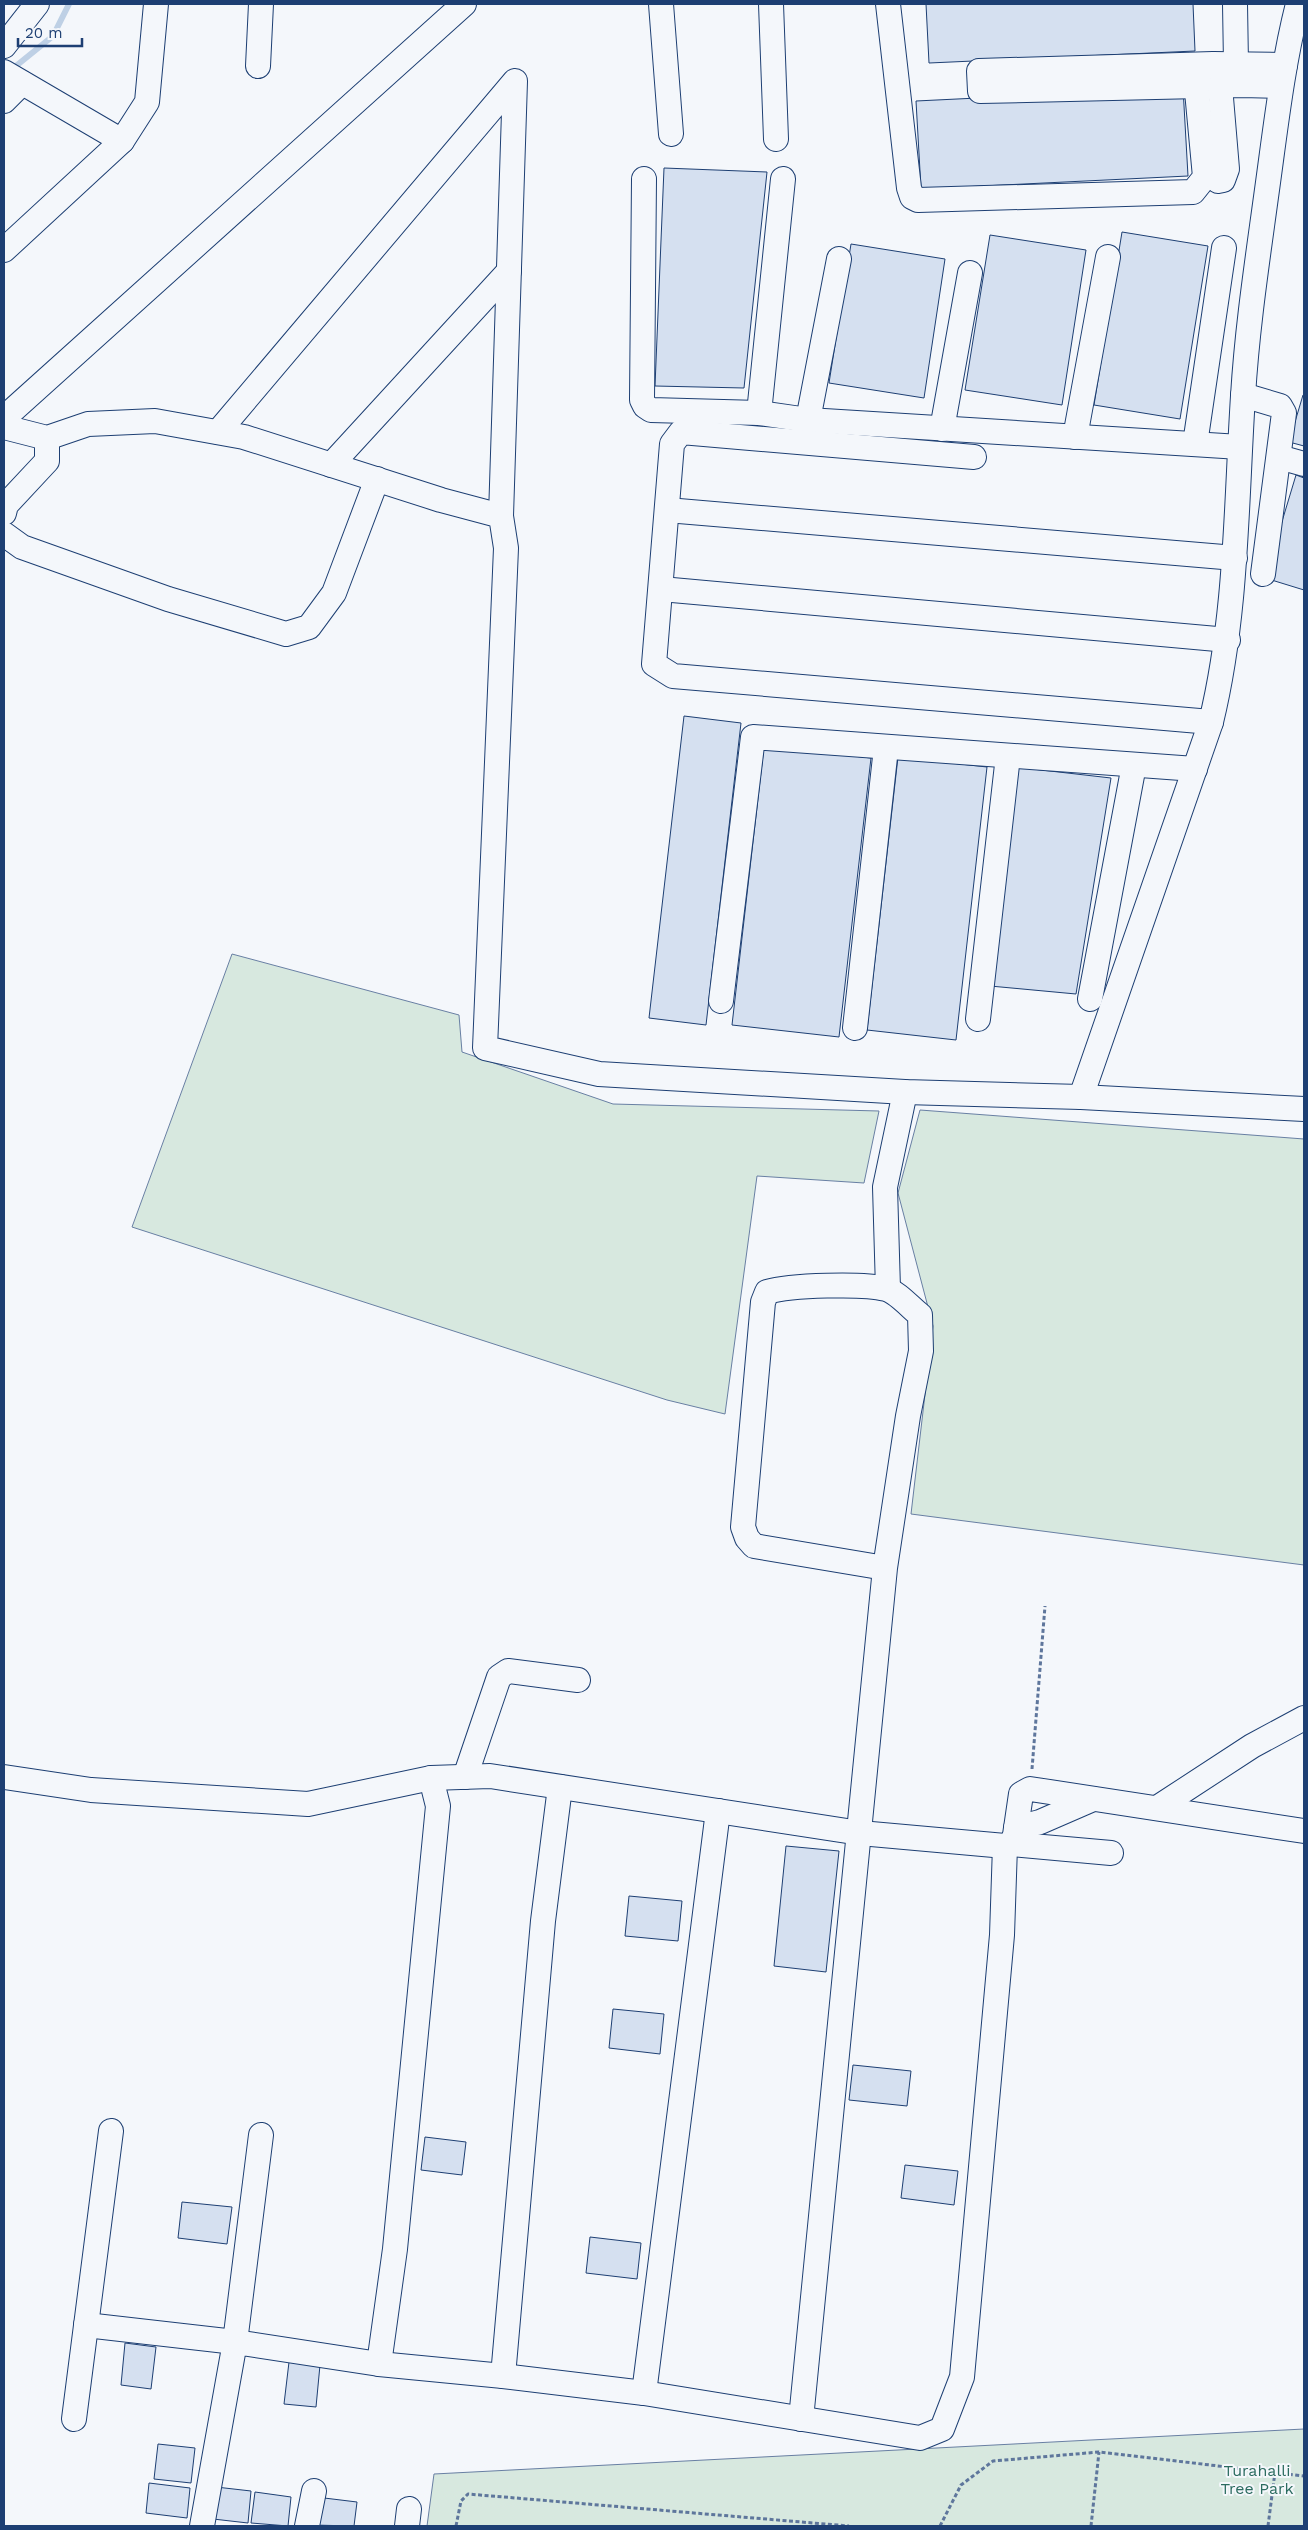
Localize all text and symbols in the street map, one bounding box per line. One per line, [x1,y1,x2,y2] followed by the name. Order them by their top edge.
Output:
[18,15,81,47] scale bar
[25,24,63,42] text: 20 m
[1220,2461,1294,2498] park label: Turahalli Tree Park

